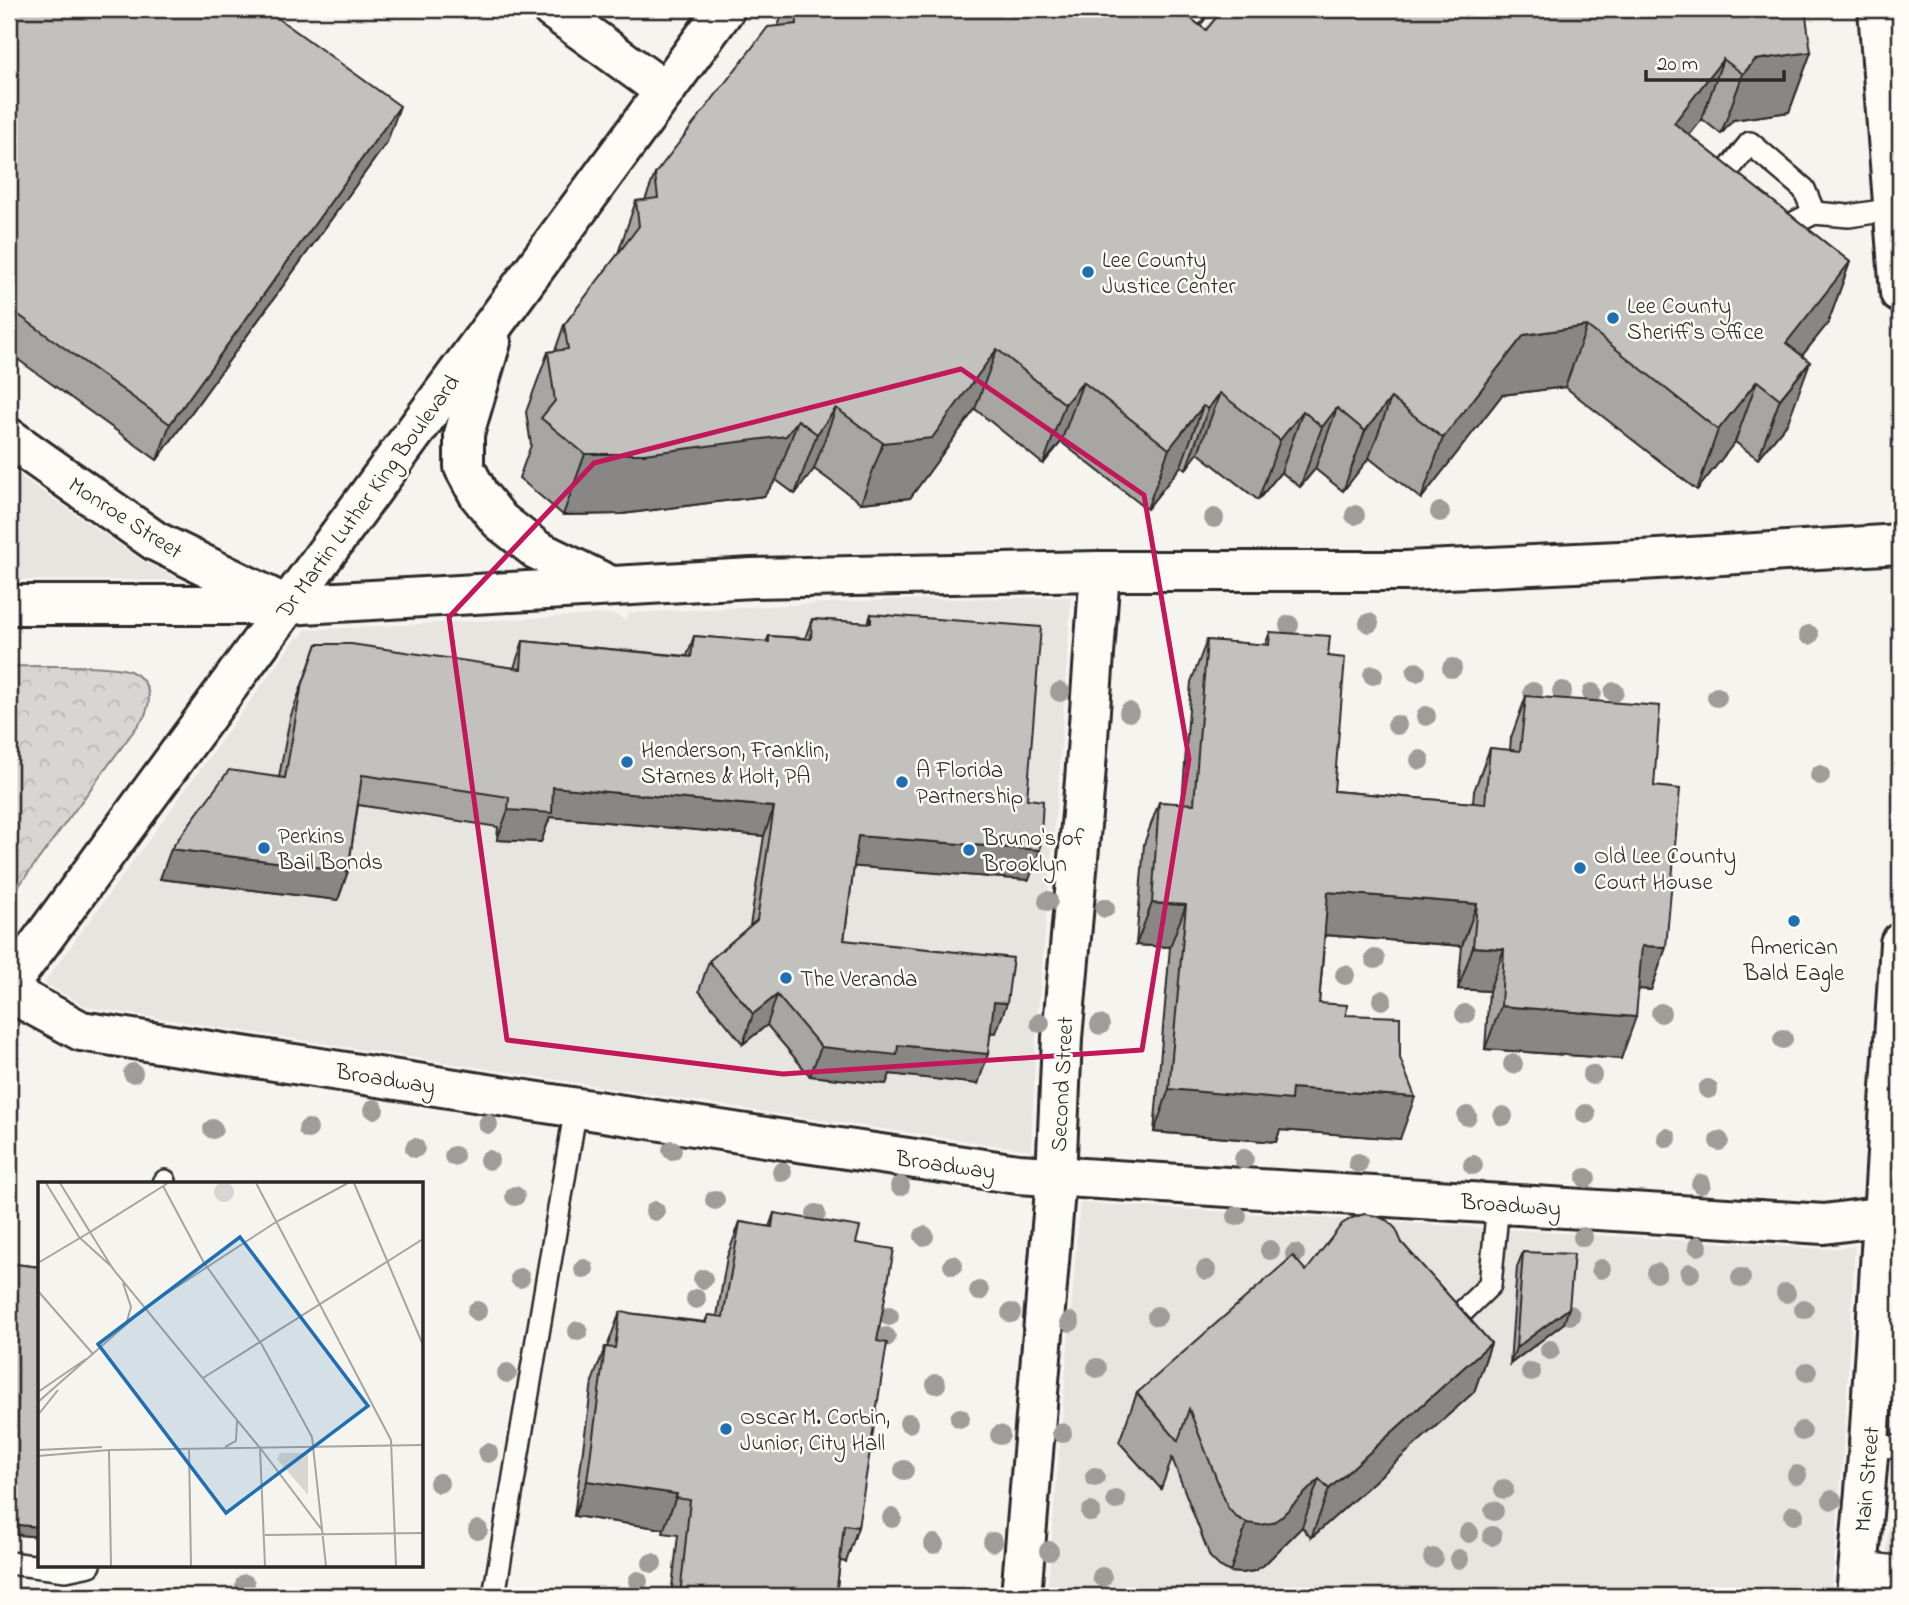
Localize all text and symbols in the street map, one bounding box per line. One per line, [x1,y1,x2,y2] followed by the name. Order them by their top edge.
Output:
[1646,38,1785,82] scale bar
[1657,50,1698,80] text: 20 m
[1102,245,1236,304] place label: Lee County Justice Center
[1080,264,1096,280] marker: Lee County Justice Center
[1627,291,1765,350] place label: Lee County Sheriff's Office
[1605,310,1621,326] marker: Lee County Sheriff's Office
[269,369,470,628] street label: Dr Martin Luther King Boulevard
[61,470,189,569] street label: Monroe Street
[641,735,828,794] place label: Henderson, Franklin, Starnes & Holt, PA
[619,754,635,770] marker: Henderson, Franklin, Starnes & Holt, PA
[916,755,1023,814] place label: A Florida Partnership
[894,774,910,790] marker: A Florida Partnership
[277,821,383,880] place label: Perkins Bail Bonds
[982,823,1085,884] place label: Bruno's of Brooklyn
[256,840,272,856] marker: Perkins Bail Bonds
[1594,841,1736,900] place label: Old Lee County Court House
[961,842,977,858] marker: Bruno's of Brooklyn
[1572,860,1588,876] marker: Old Lee County Court House
[1786,913,1802,929] marker: American Bald Eagle
[1743,932,1845,992] place label: American Bald Eagle
[800,964,918,997] place label: The Veranda
[778,970,794,986] marker: The Veranda
[1043,1015,1084,1153] street label: Second Street
[332,1056,438,1107] street label: Broadway
[892,1143,998,1192] street label: Broadway
[38,1182,424,1566] inset map
[1459,1186,1562,1228] street label: Broadway
[740,1402,890,1463] place label: Oscar M. Corbin, Junior, City Hall
[718,1421,734,1437] marker: Oscar M. Corbin, Junior, City Hall
[1847,1425,1890,1533] street label: Main Street

